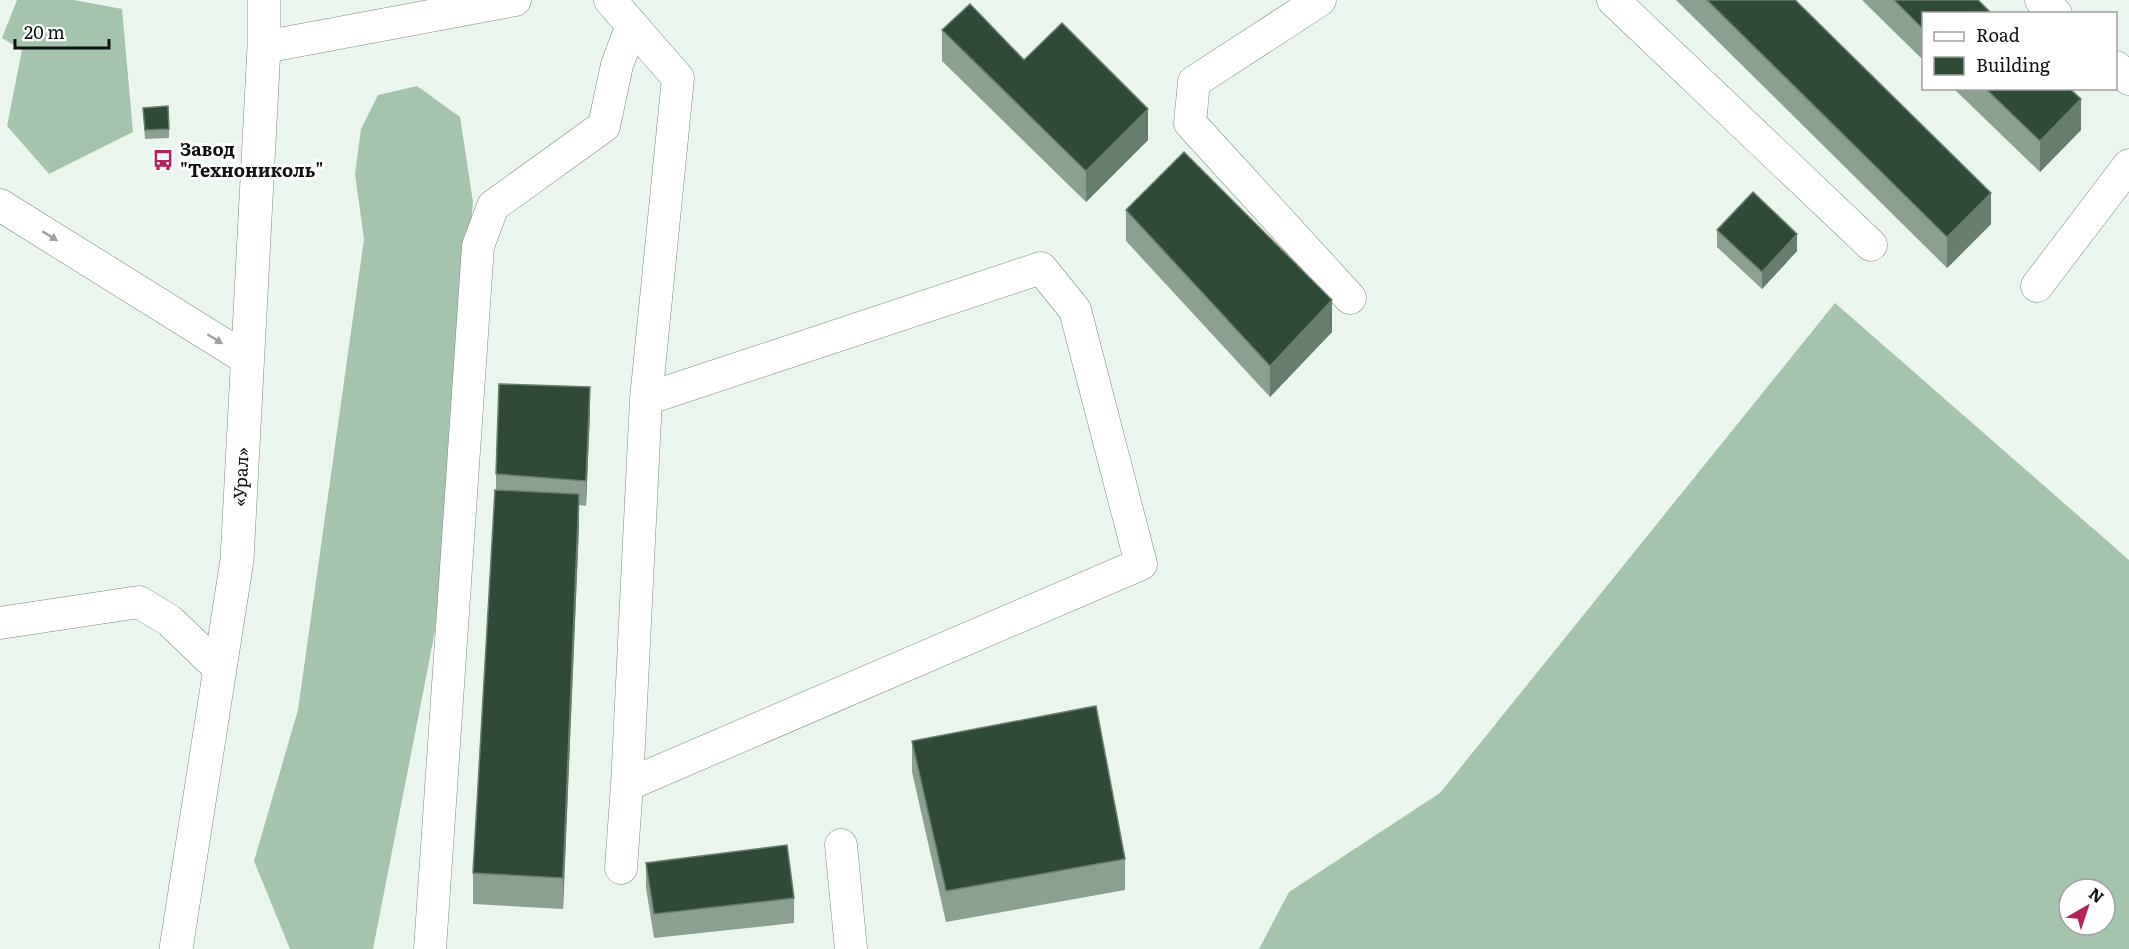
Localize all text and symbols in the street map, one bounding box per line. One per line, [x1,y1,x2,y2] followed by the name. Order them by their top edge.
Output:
[15,12,110,50] scale bar
[1922,12,2117,90] legend
[24,18,65,45] text: 20 m
[1976,21,2020,48] text: Road
[1976,51,2051,78] text: Building
[180,135,323,183] place label: Завод "Технониколь"
[151,148,175,172] bus stop icon: Завод "Технониколь"
[42,230,58,241] one-way arrow
[207,333,224,344] one-way arrow
[225,446,255,507] street label: «Урал»
[2057,877,2117,937] north arrow
[2084,881,2110,908] text: N

